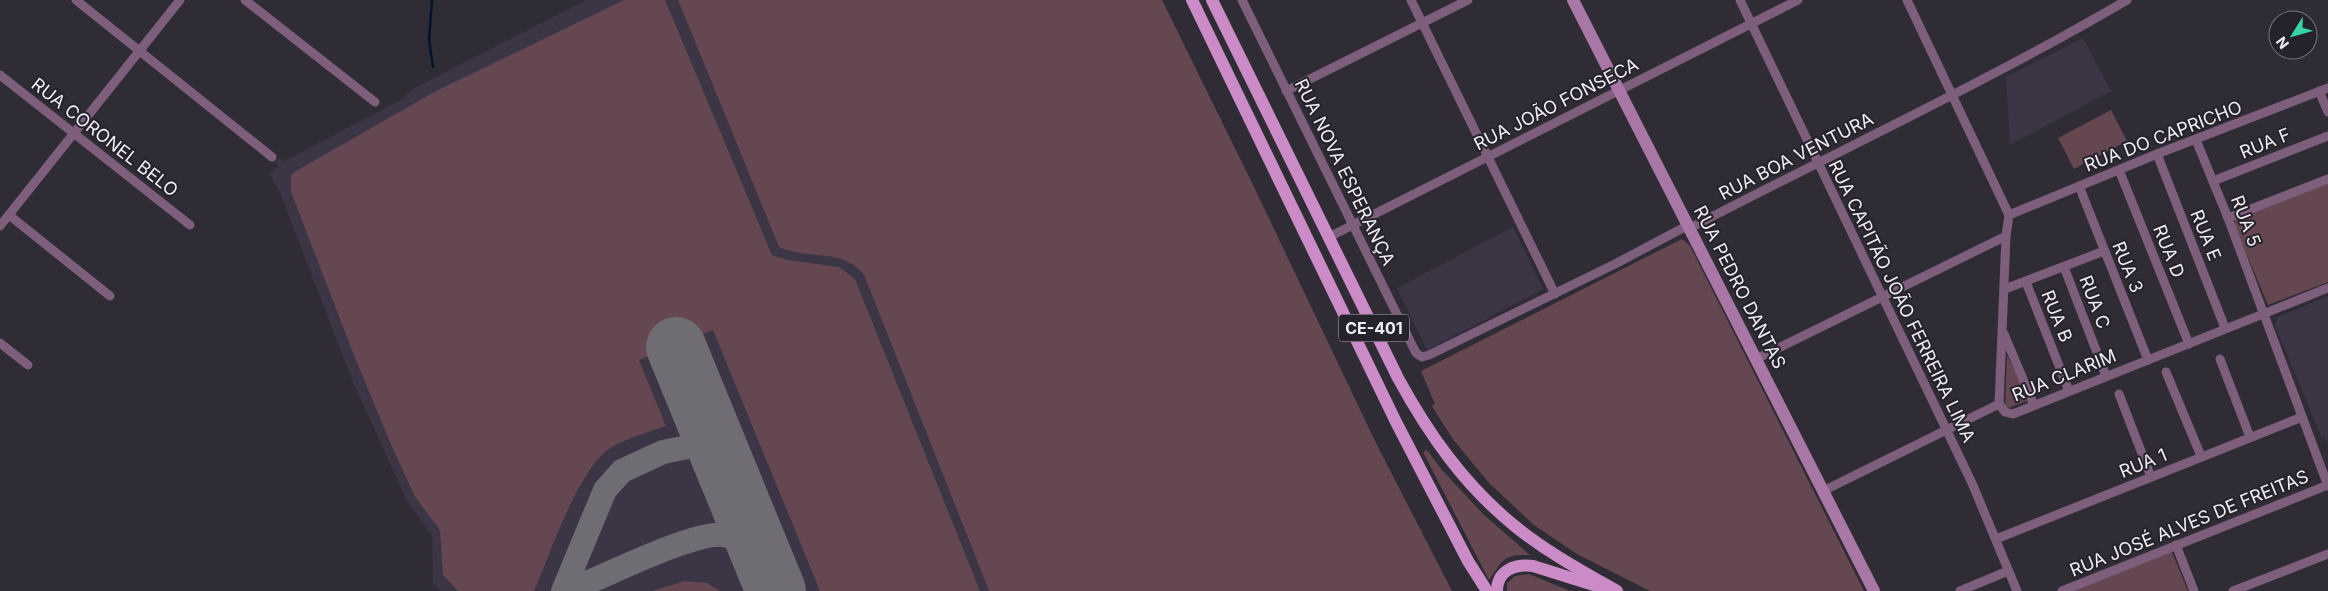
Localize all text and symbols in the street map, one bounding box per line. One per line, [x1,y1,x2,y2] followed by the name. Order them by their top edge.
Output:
[2268,10,2318,60] north arrow
[2272,34,2292,53] text: N
[1470,53,1642,155] street label: RUA JOÃO FONSECA
[28,73,182,201] street label: RUA CORONEL BELO
[1291,75,1399,269] street label: RUA NOVA ESPERANÇA
[2081,96,2245,176] street label: RUA DO CAPRICHO
[1715,108,1877,204] street label: RUA BOA VENTURA
[2237,123,2293,163] street label: RUA F
[1824,156,1981,446] street label: RUA CAPITÃO JOÃO FERREIRA LIMA
[2227,192,2265,250] street label: RUA 5
[1690,202,1790,372] street label: RUA PEDRO DANTAS
[2186,207,2226,263] street label: RUA E
[2149,222,2189,280] street label: RUA D
[2108,238,2148,296] street label: RUA 3
[2075,272,2115,332] street label: RUA C
[2037,287,2077,345] street label: RUA B
[1339,314,1409,342] road number: CE-401
[2009,345,2119,405] street label: RUA CLARIM
[2116,444,2170,482] street label: RUA 1
[2066,464,2311,581] street label: RUA JOSÉ ALVES DE FREITAS

